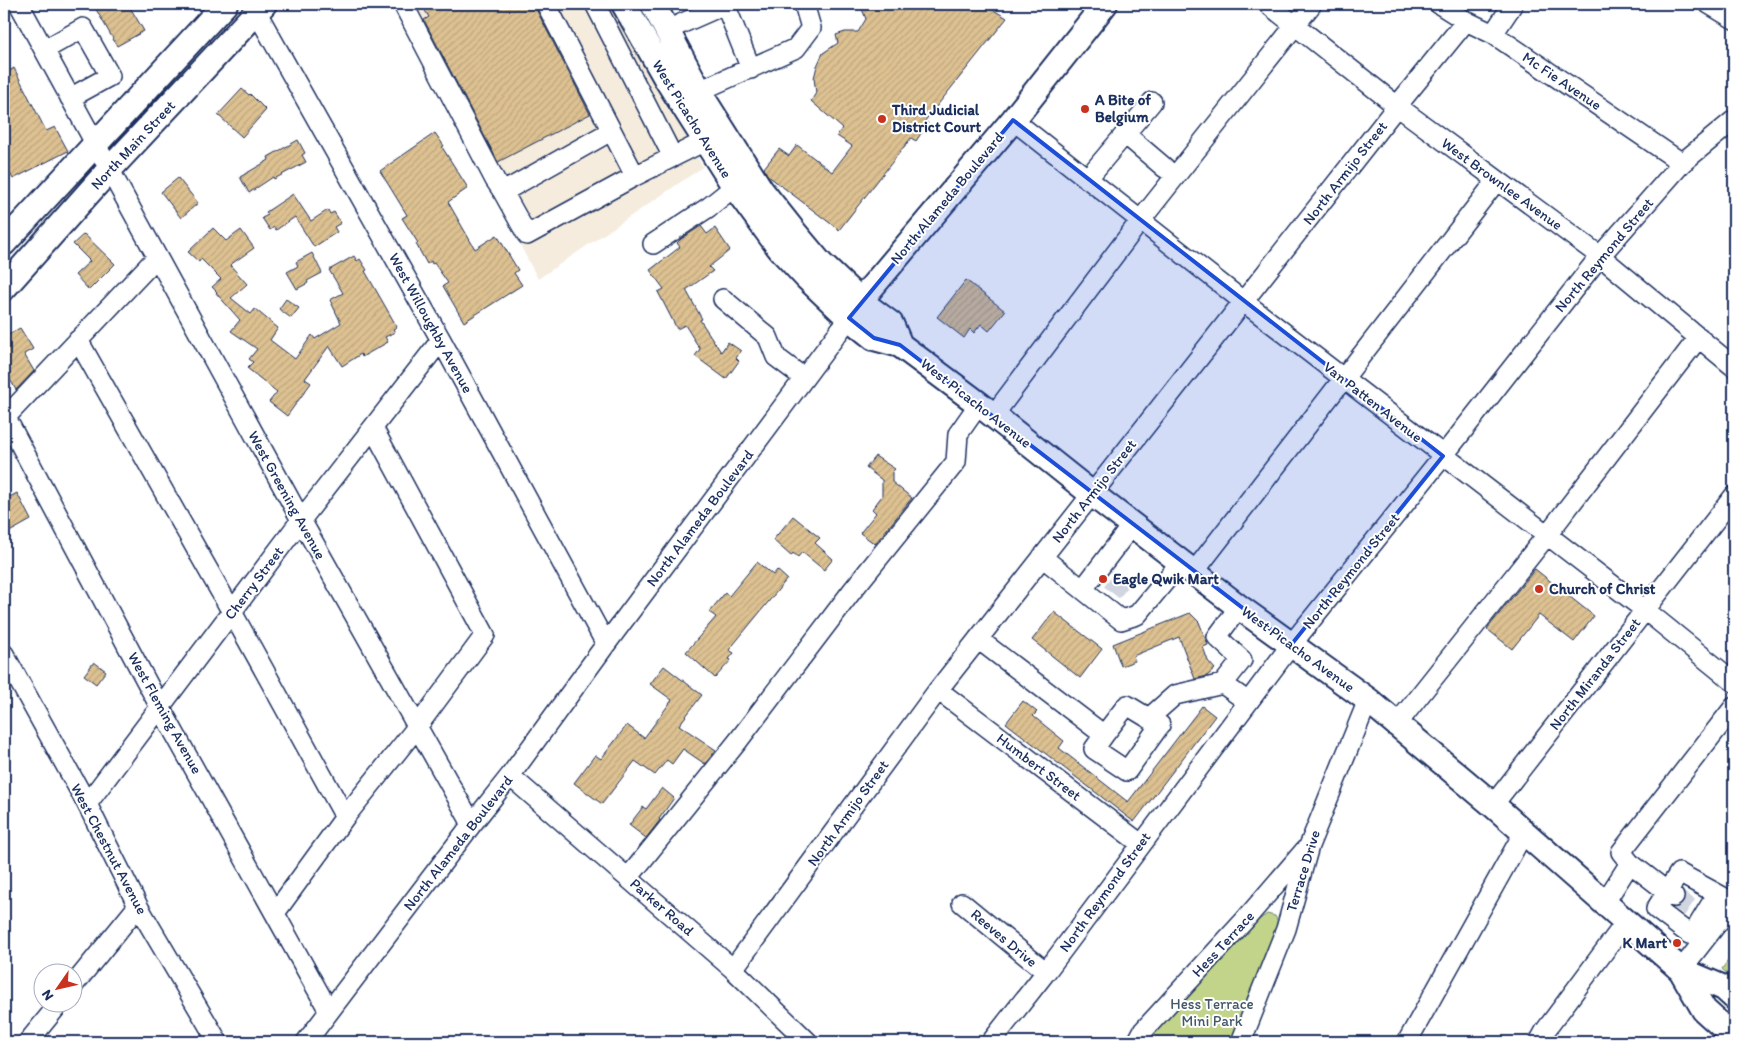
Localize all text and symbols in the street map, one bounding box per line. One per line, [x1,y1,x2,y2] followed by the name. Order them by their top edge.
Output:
[1519,48,1605,114] street label: Mc Fie Avenue
[648,57,736,181] street label: West Picacho Avenue
[1094,91,1151,127] place label: A Bite of Belgium
[87,96,179,193] street label: North Main Street
[891,101,981,136] place label: Third Judicial District Court
[1079,103,1091,115] marker: A Bite of Belgium
[876,113,888,125] marker: Third Judicial District Court
[1299,117,1391,228] street label: North Armijo Street
[886,128,1008,268] street label: North Alameda Boulevard
[1438,134,1566,234] street label: West Brownlee Avenue
[1551,194,1657,316] street label: North Reymond Street
[385,250,477,396] street label: West Willoughby Avenue
[917,354,1035,452] street label: West Picacho Avenue
[1320,358,1426,446] street label: Van Patten Avenue
[244,428,330,562] street label: West Greening Avenue
[1048,435,1140,546] street label: North Armijo Street
[643,445,758,590] street label: North Alameda Boulevard
[1299,509,1404,633] street label: North Reymond Street
[221,543,288,623] street label: Cherry Street
[1113,570,1219,589] place label: Eagle Qwik Mart
[1097,573,1109,585] marker: Eagle Qwik Mart
[1549,580,1656,598] place label: Church of Christ
[1533,583,1545,595] marker: Church of Christ
[1238,602,1358,696] street label: West Picacho Avenue
[1546,614,1645,734] street label: North Miranda Street
[124,649,206,777] street label: West Fleming Avenue
[993,729,1085,805] street label: Humbert Street
[803,756,893,870] street label: North Armijo Street
[400,771,517,914] street label: North Alameda Boulevard
[67,780,151,918] street label: West Chestnut Avenue
[1055,828,1155,956] street label: North Reymond Street
[1282,828,1324,914] street label: Terrace Drive
[626,874,698,940] street label: Parker Road
[967,905,1041,971] street label: Reeves Drive
[1188,907,1258,981] street label: Hess Terrace
[1623,934,1667,952] place label: K Mart
[1671,937,1683,949] marker: K Mart
[32,964,82,1014] north arrow
[38,986,57,1004] text: N
[1170,995,1254,1030] park label: Hess Terrace Mini Park

